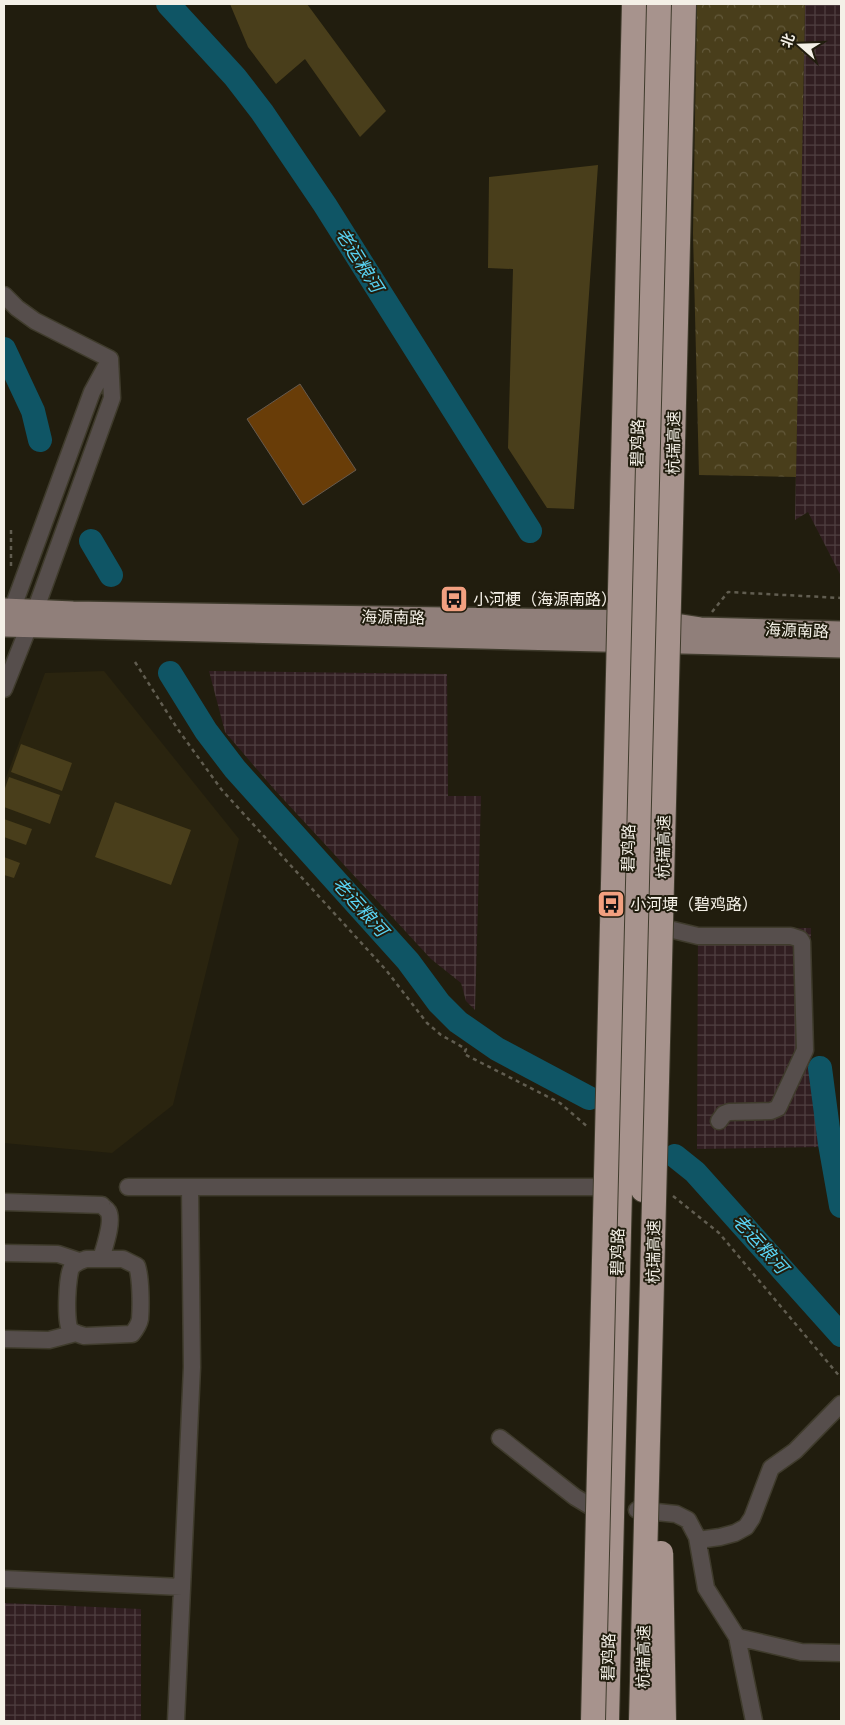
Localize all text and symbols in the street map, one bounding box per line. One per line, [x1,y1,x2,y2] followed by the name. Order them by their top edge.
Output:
[775,20,825,70] north arrow
[777,31,799,50] text: 北
[331,224,389,299] water label: 老运粮河
[663,411,684,475] street label: 杭瑞高速
[628,419,647,467] street label: 碧鸡路
[439,584,469,614] bus stop icon: 小河梗（海源南路）
[473,590,617,609] place label: 小河梗（海源南路）
[361,607,425,628] street label: 海源南路
[765,620,829,641] street label: 海源南路
[653,815,674,879] street label: 杭瑞高速
[619,824,638,872] street label: 碧鸡路
[328,873,394,943] water label: 老运粮河
[596,889,626,919] bus stop icon: 小河埂（碧鸡路）
[630,895,758,914] place label: 小河埂（碧鸡路）
[728,1210,794,1280] water label: 老运粮河
[643,1220,664,1284] street label: 杭瑞高速
[608,1228,627,1276] street label: 碧鸡路
[633,1625,654,1689] street label: 杭瑞高速
[599,1633,618,1681] street label: 碧鸡路

